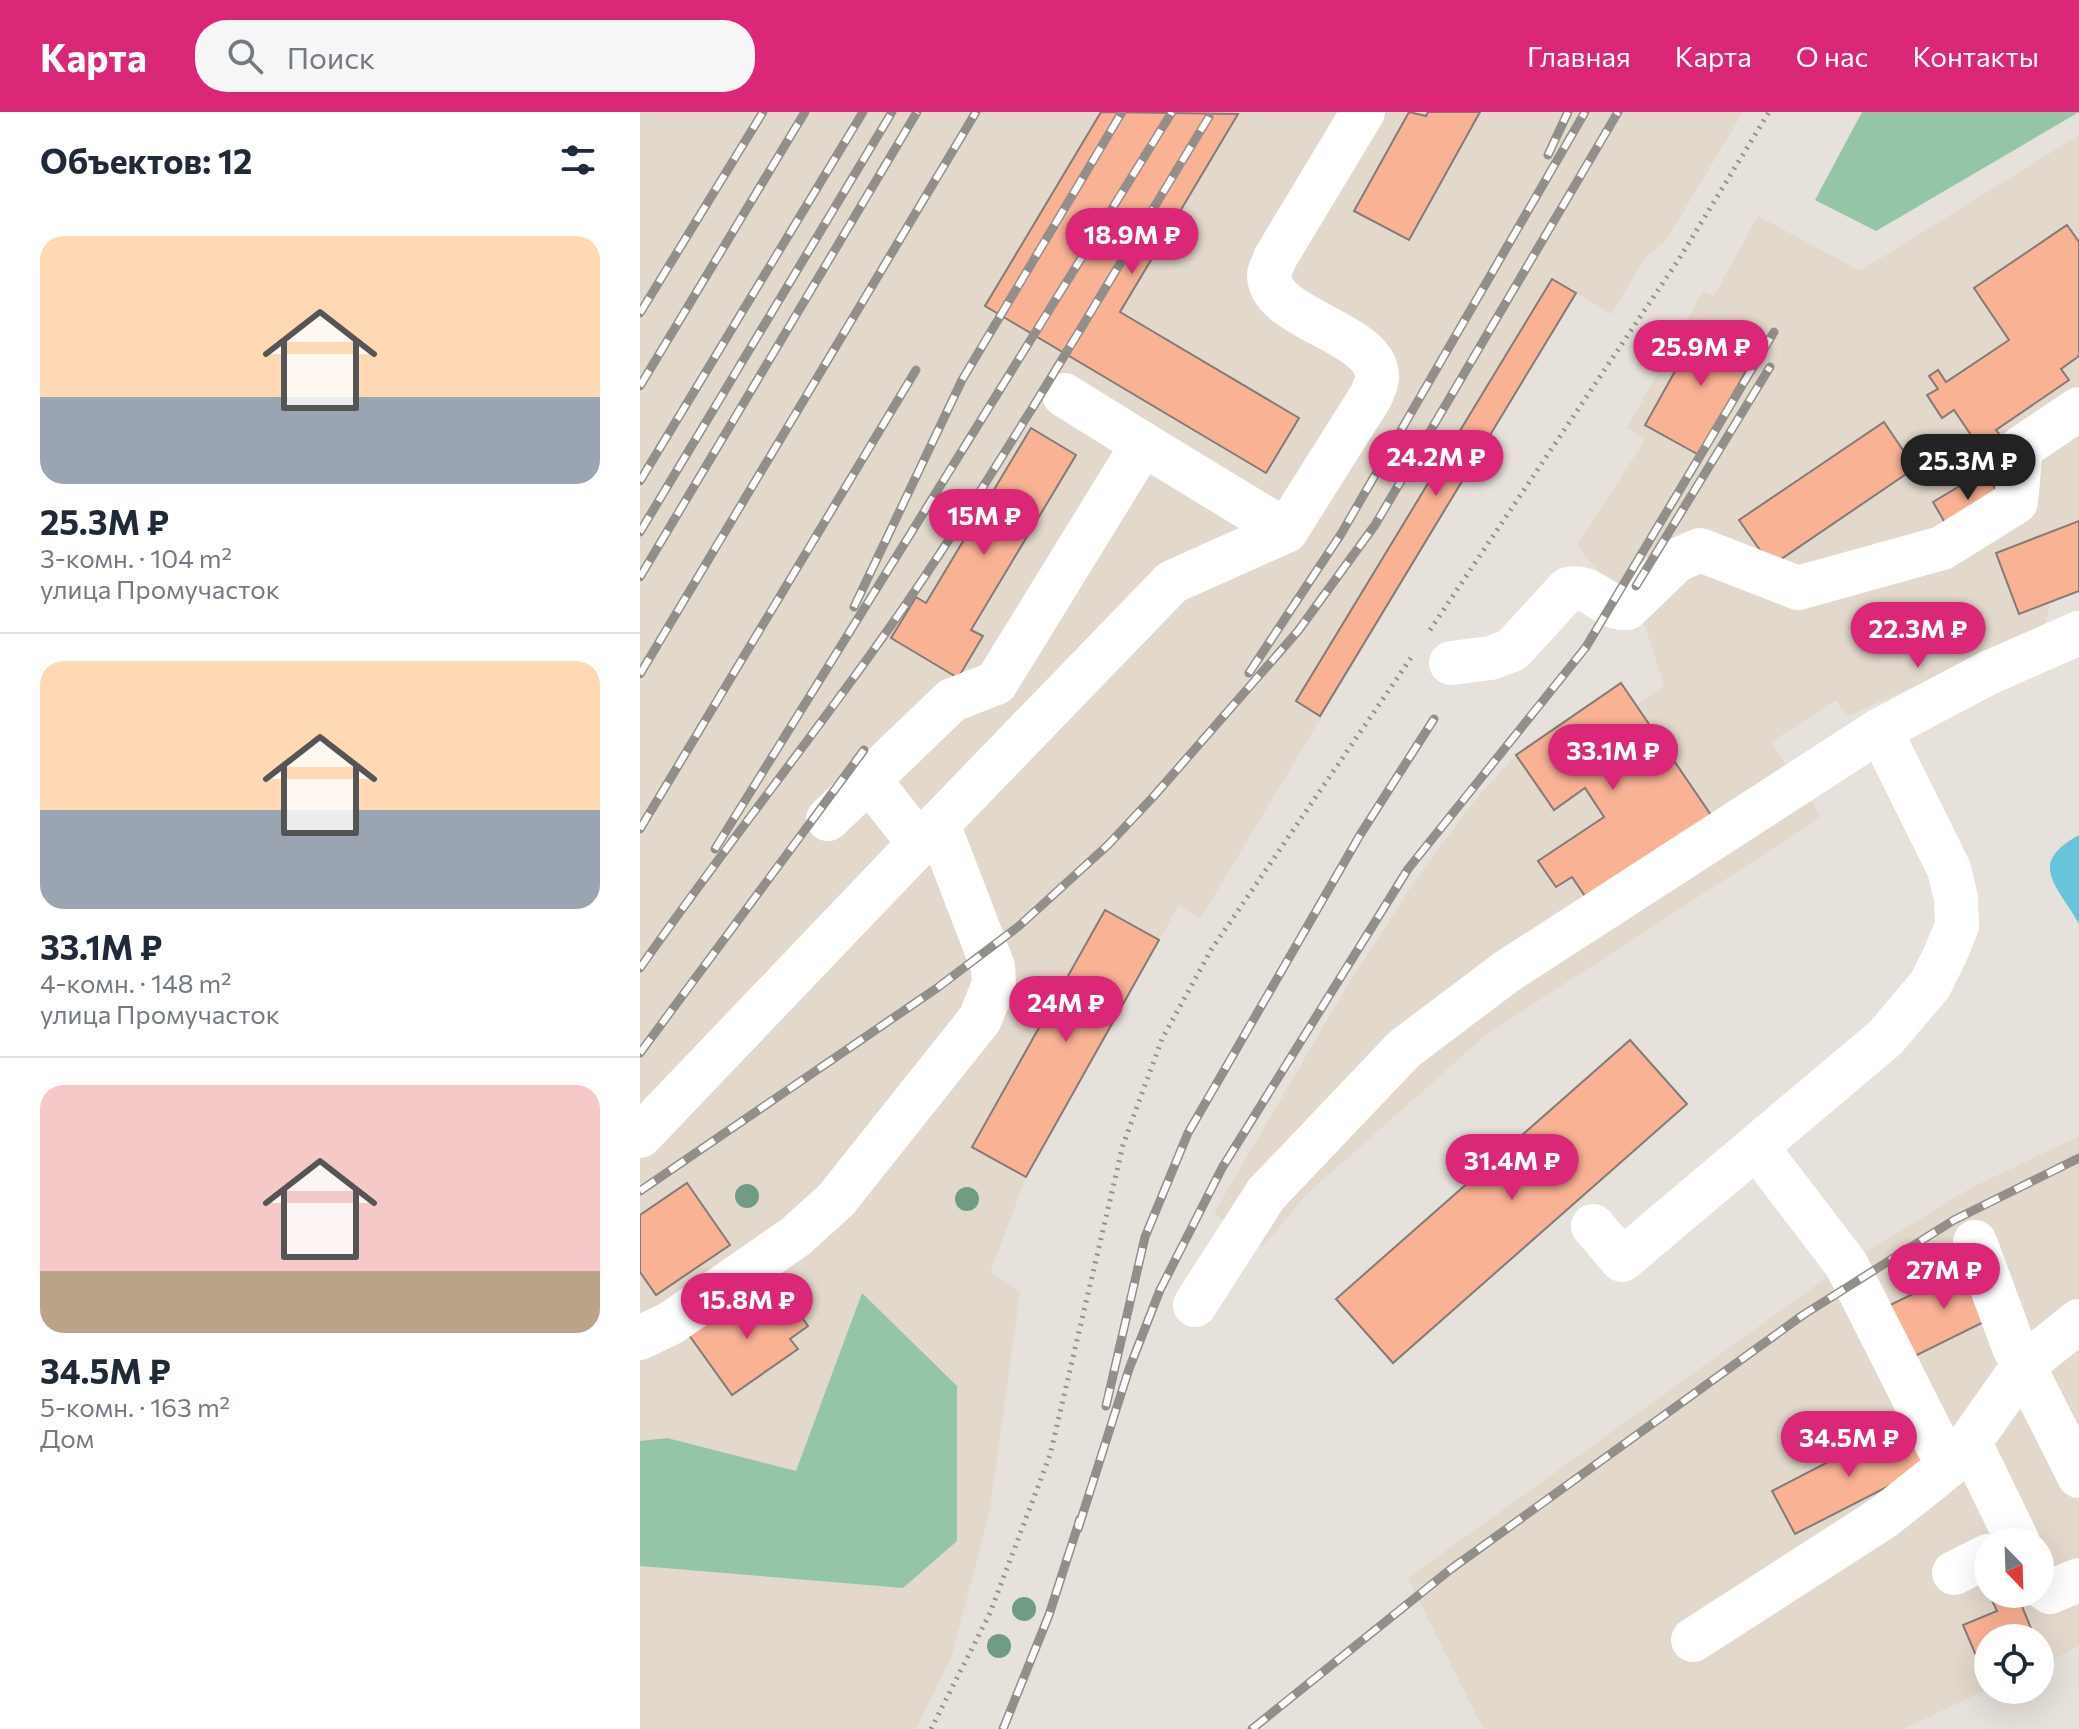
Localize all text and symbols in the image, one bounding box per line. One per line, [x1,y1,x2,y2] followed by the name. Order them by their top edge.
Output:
[195,20,755,92] search box
[40,33,147,80] text: Карта
[223,34,267,78] icon: search
[287,38,375,75] text: Поиск
[1527,39,1631,73] text: Главная
[1675,39,1752,73] text: Карта
[1796,39,1868,73] text: О нас
[1912,39,2039,73] text: Контакты
[556,138,600,182] icon: filters
[40,139,252,181] text: Объектов: 12
[1058,208,1206,276] pin: 18.9M ₽
[1083,218,1181,249] text: 18.9M ₽
[248,288,392,432] icon: home
[1627,320,1775,388] pin: 25.9M ₽
[1651,330,1751,361] text: 25.9M ₽
[1362,430,1510,498] pin: 24.2M ₽
[1894,434,2042,502] pin: 25.3M ₽
[1386,440,1486,471] text: 24.2M ₽
[1919,444,2017,475] text: 25.3M ₽
[928,489,1040,557] pin: 15M ₽
[947,499,1021,530] text: 15M ₽
[40,500,169,542] text: 25.3M ₽
[40,542,232,573] text: 3-комн. · 104 m²
[40,573,280,604] text: улица Промучасток
[1844,602,1992,670] pin: 22.3M ₽
[1869,612,1967,643] text: 22.3M ₽
[248,713,392,857] icon: home
[1539,724,1687,792] pin: 33.1M ₽
[1566,734,1660,765] text: 33.1M ₽
[40,925,162,967] text: 33.1M ₽
[40,967,232,998] text: 4-комн. · 148 m²
[1010,976,1122,1044] pin: 24M ₽
[1027,986,1105,1017] text: 24M ₽
[40,998,280,1029] text: улица Промучасток
[1438,1134,1586,1202] pin: 31.4M ₽
[248,1137,392,1281] icon: home
[1464,1144,1560,1175] text: 31.4M ₽
[1888,1243,2000,1311] pin: 27M ₽
[1906,1253,1982,1284] text: 27M ₽
[673,1273,821,1341] pin: 15.8M ₽
[699,1283,795,1314] text: 15.8M ₽
[40,1349,171,1391] text: 34.5M ₽
[40,1391,230,1422] text: 5-комн. · 163 m²
[1775,1411,1923,1479] pin: 34.5M ₽
[1799,1421,1899,1452] text: 34.5M ₽
[40,1422,94,1453] text: Дом
[1974,1528,2054,1608] north arrow
[1974,1528,2054,1704] map controls
[1974,1624,2054,1704] button: locate

